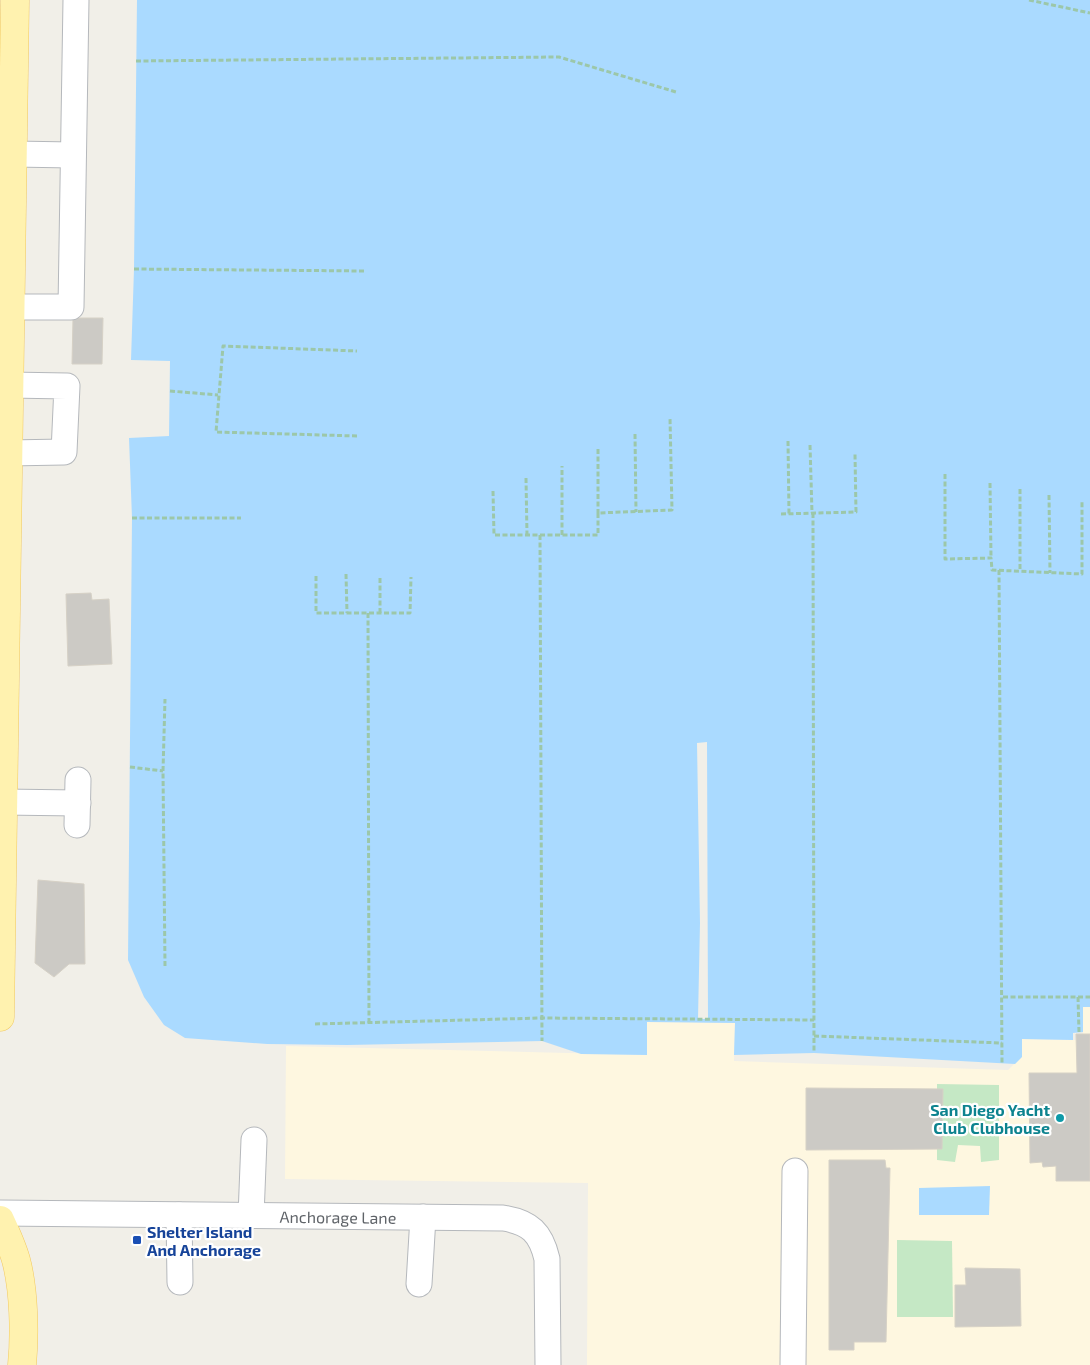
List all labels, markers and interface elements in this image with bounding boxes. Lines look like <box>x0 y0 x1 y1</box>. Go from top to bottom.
place label: San Diego Yacht Club Clubhouse <box>930 1100 1050 1137</box>
marker: San Diego Yacht Club Clubhouse <box>1054 1112 1066 1124</box>
street label: Anchorage Lane <box>280 1206 396 1226</box>
place label: Shelter Island And Anchorage <box>147 1222 261 1259</box>
marker: Shelter Island And Anchorage <box>131 1234 143 1246</box>

